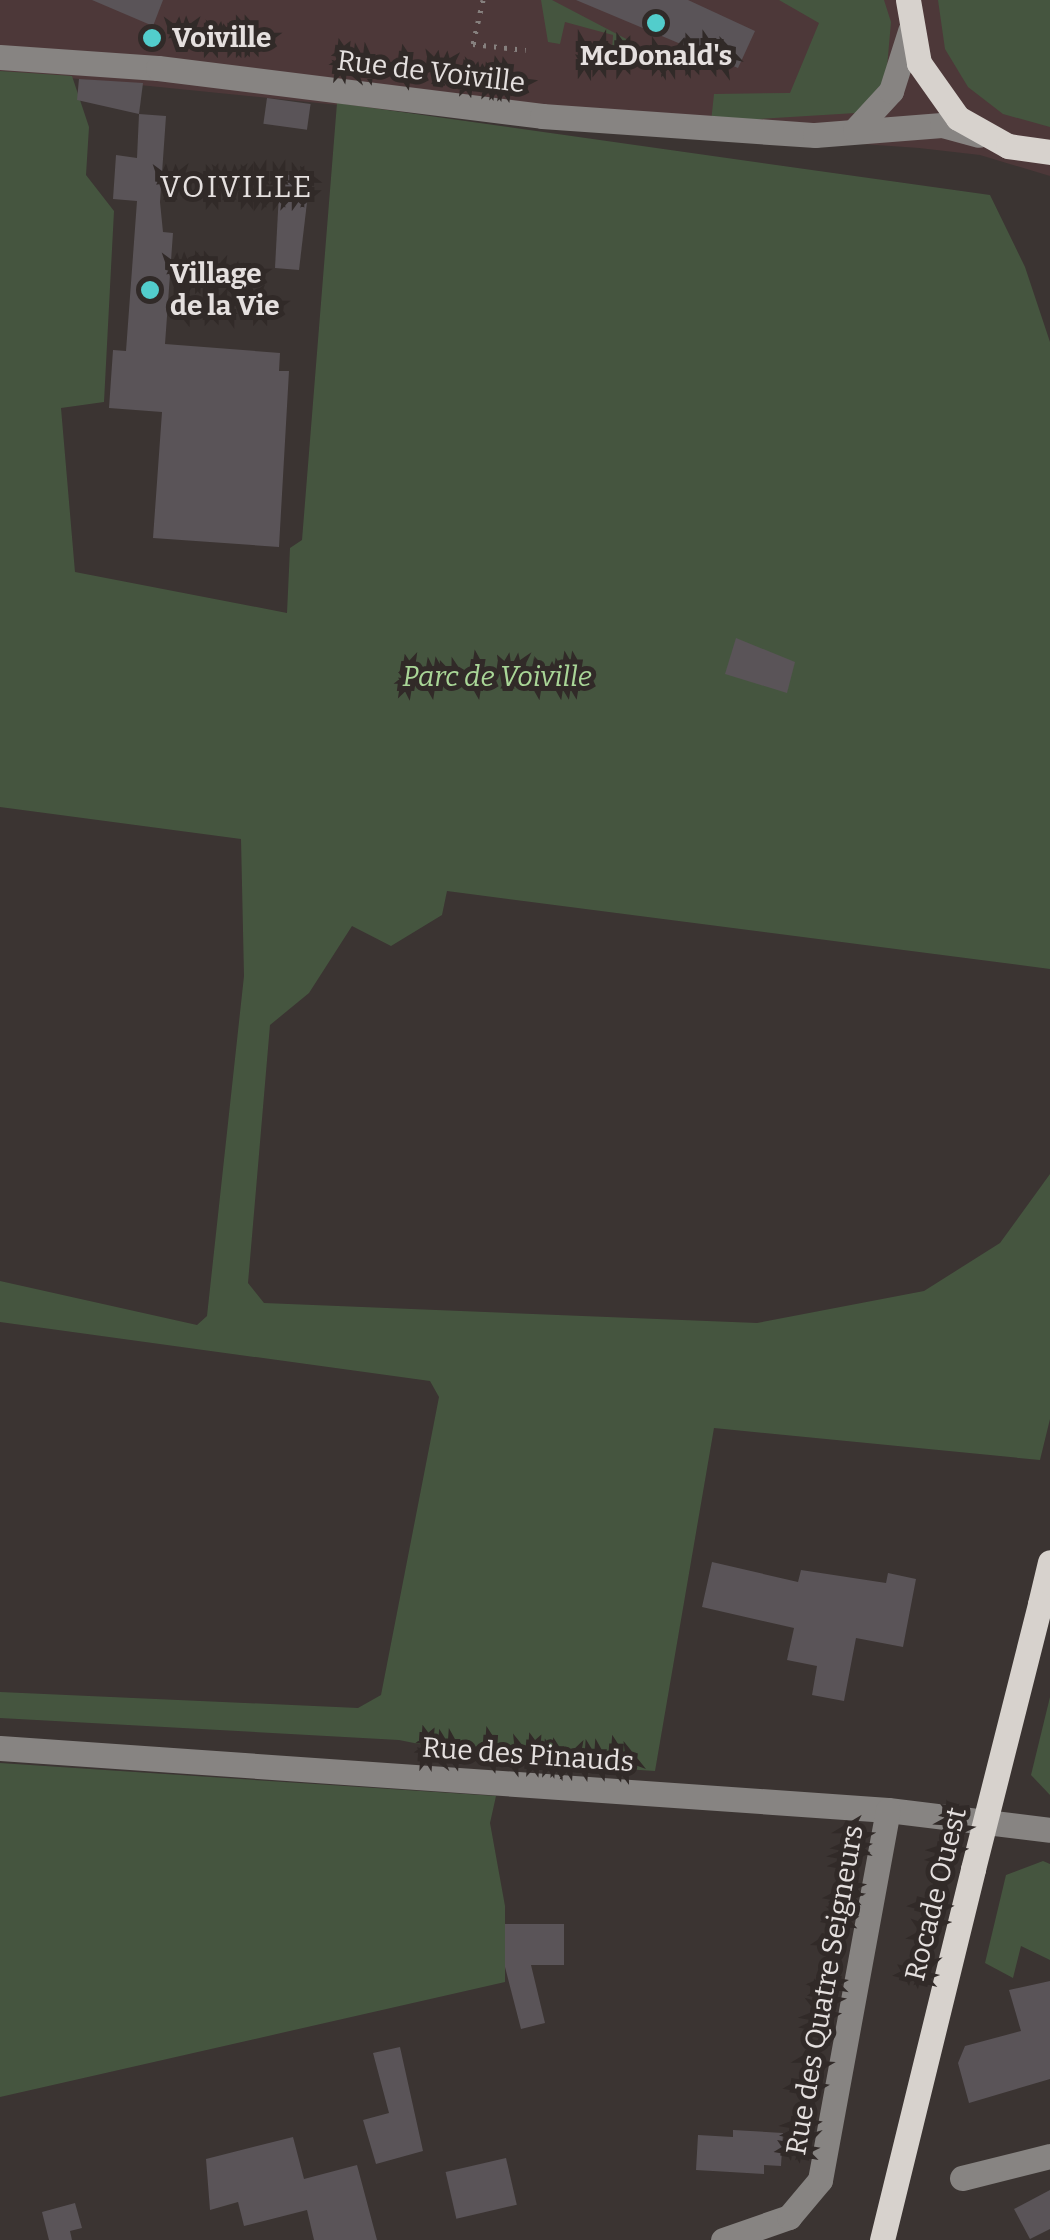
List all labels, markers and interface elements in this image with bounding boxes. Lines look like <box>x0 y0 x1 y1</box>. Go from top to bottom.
marker: McDonald's <box>645 12 667 34</box>
place label: Voiville <box>172 21 271 55</box>
marker: Voiville <box>141 27 163 49</box>
place label: McDonald's <box>580 39 732 73</box>
street label: Rue de Voiville <box>335 44 527 100</box>
district label: VOIVILLE <box>160 169 314 205</box>
place label: Village de la Vie <box>170 257 280 323</box>
marker: Village de la Vie <box>139 279 161 301</box>
park label: Parc de Voiville <box>402 660 592 694</box>
street label: Rue des Pinauds <box>421 1731 635 1779</box>
street label: Rocade Ouest <box>898 1804 974 1984</box>
street label: Rue des Quatre Seigneurs <box>779 1822 871 2158</box>

